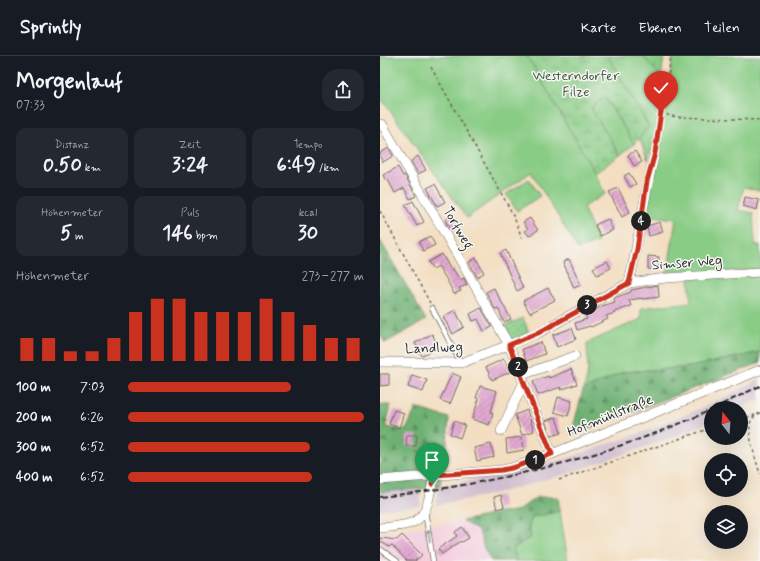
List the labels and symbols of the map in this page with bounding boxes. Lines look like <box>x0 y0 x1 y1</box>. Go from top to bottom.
park label: Westerndorfer Filze <box>533 67 620 101</box>
pin <box>644 71 678 112</box>
street label: Torfweg <box>437 203 477 254</box>
pin: 4 <box>631 211 651 231</box>
street label: Simser Weg <box>651 252 723 275</box>
pin: 3 <box>577 295 597 315</box>
street label: Landlweg <box>405 338 463 359</box>
pin: 2 <box>508 357 528 377</box>
street label: Hofmühlstraße <box>565 391 656 441</box>
north arrow <box>704 401 748 445</box>
pin <box>415 443 449 484</box>
pin: 1 <box>525 450 545 470</box>
one-way arrow <box>425 530 433 543</box>

